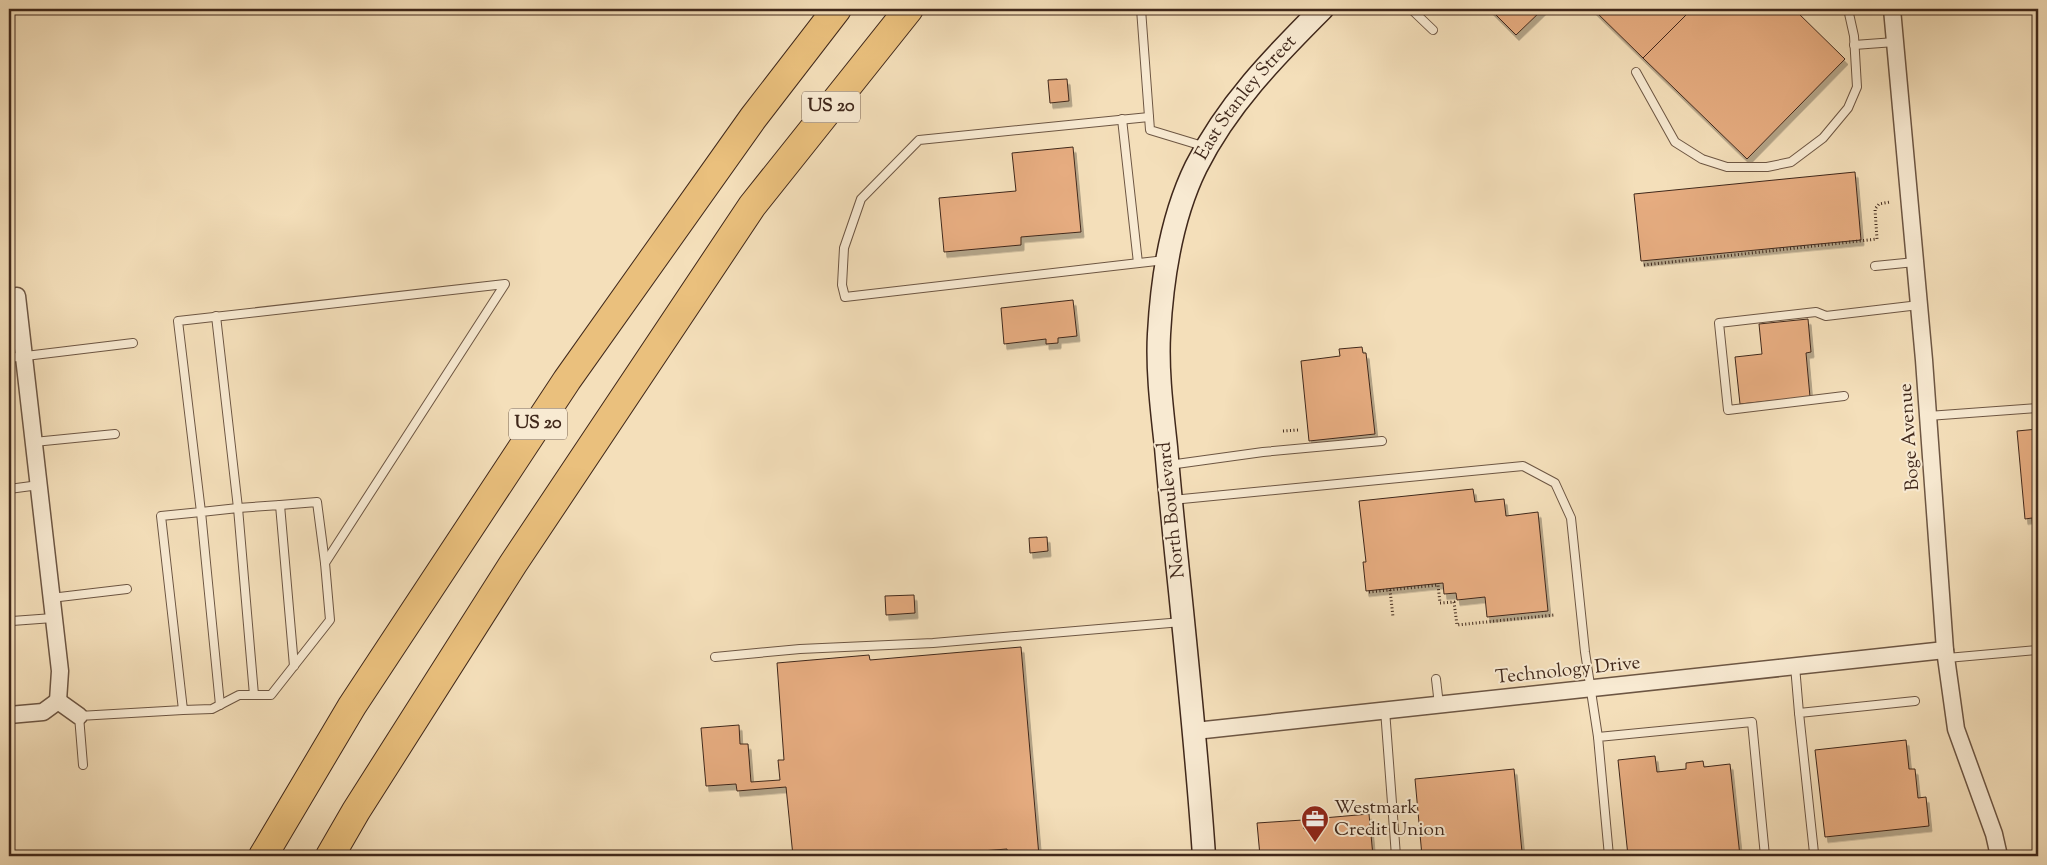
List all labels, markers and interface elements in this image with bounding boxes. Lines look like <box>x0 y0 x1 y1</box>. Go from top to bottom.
street label: East Stanley Street <box>1189 29 1303 165</box>
road number: US 20 <box>802 91 860 122</box>
street label: Boge Avenue <box>1893 382 1927 492</box>
road number: US 20 <box>509 408 567 439</box>
street label: North Boulevard <box>1151 440 1193 580</box>
street label: Technology Drive <box>1494 650 1642 692</box>
place label: Westmark Credit Union <box>1334 795 1445 844</box>
office icon: Westmark Credit Union <box>1300 804 1330 843</box>

